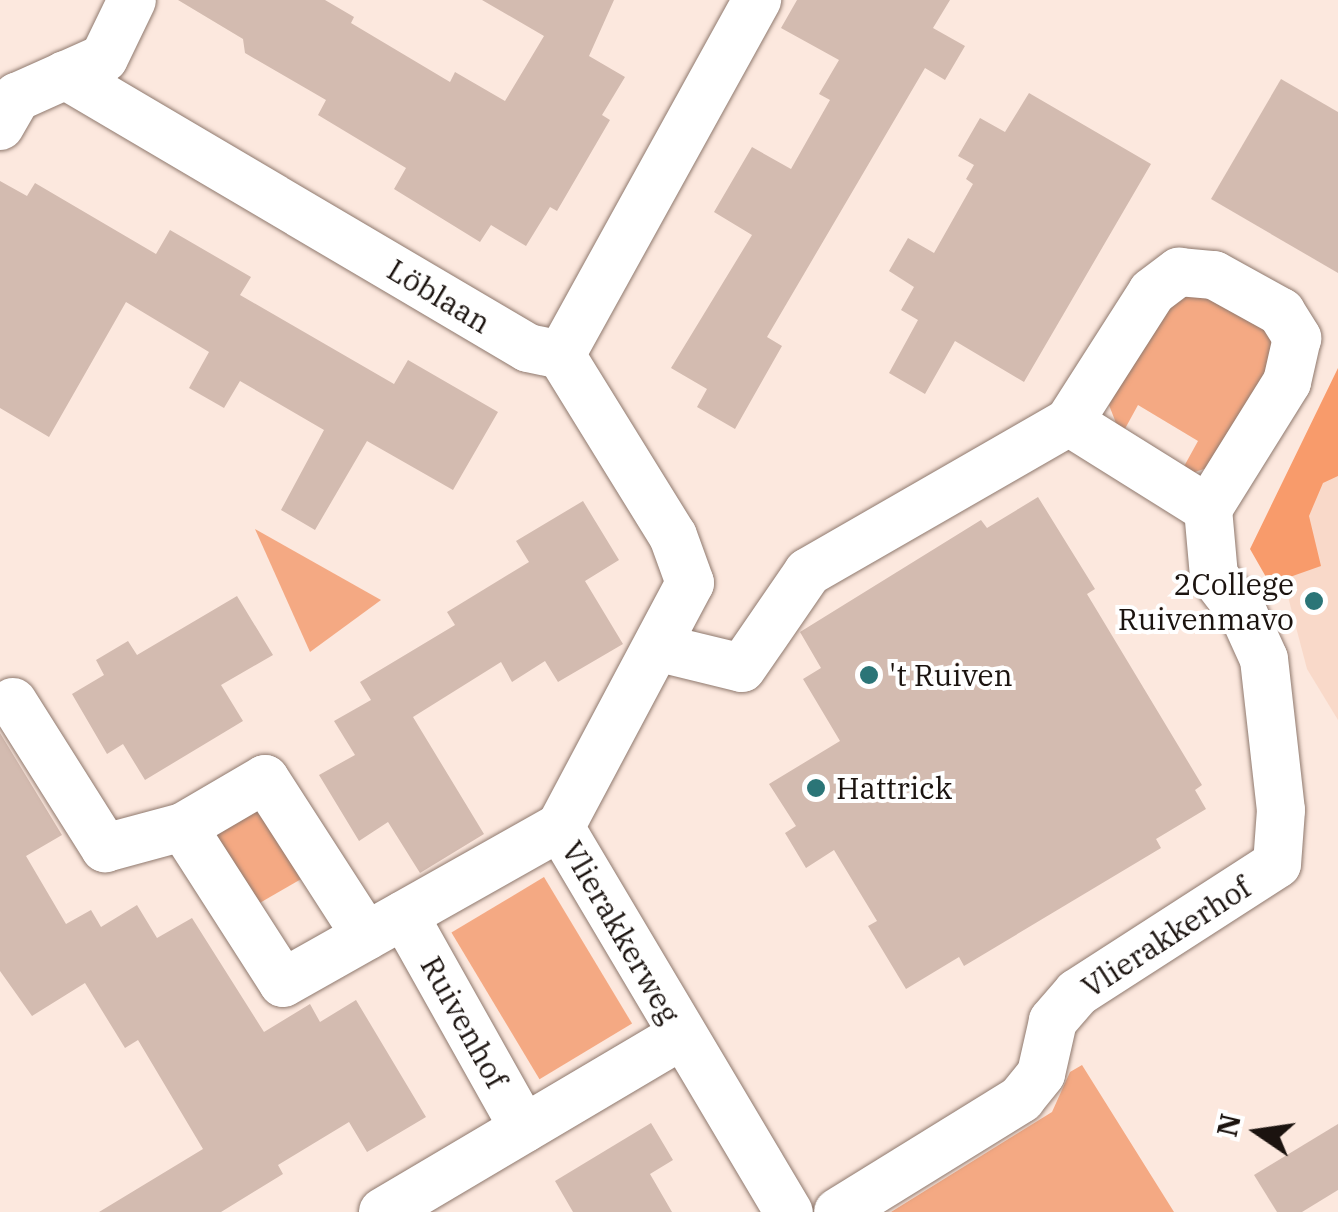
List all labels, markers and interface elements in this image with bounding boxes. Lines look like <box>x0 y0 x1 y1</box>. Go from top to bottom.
street label: Löblaan <box>381 251 497 341</box>
place label: 2College Ruivenmavo <box>1118 566 1294 636</box>
marker: 2College Ruivenmavo <box>1303 590 1325 612</box>
place label: 't Ruiven <box>889 657 1013 693</box>
marker: 't Ruiven <box>858 664 880 686</box>
place label: Hattrick <box>836 770 952 806</box>
marker: Hattrick <box>805 777 827 799</box>
street label: Vlierakkerweg <box>554 834 688 1030</box>
street label: Vlierakkerhof <box>1075 869 1257 1005</box>
street label: Ruivenhof <box>413 950 515 1094</box>
north arrow <box>1208 1082 1308 1182</box>
text: N <box>1208 1110 1249 1140</box>

